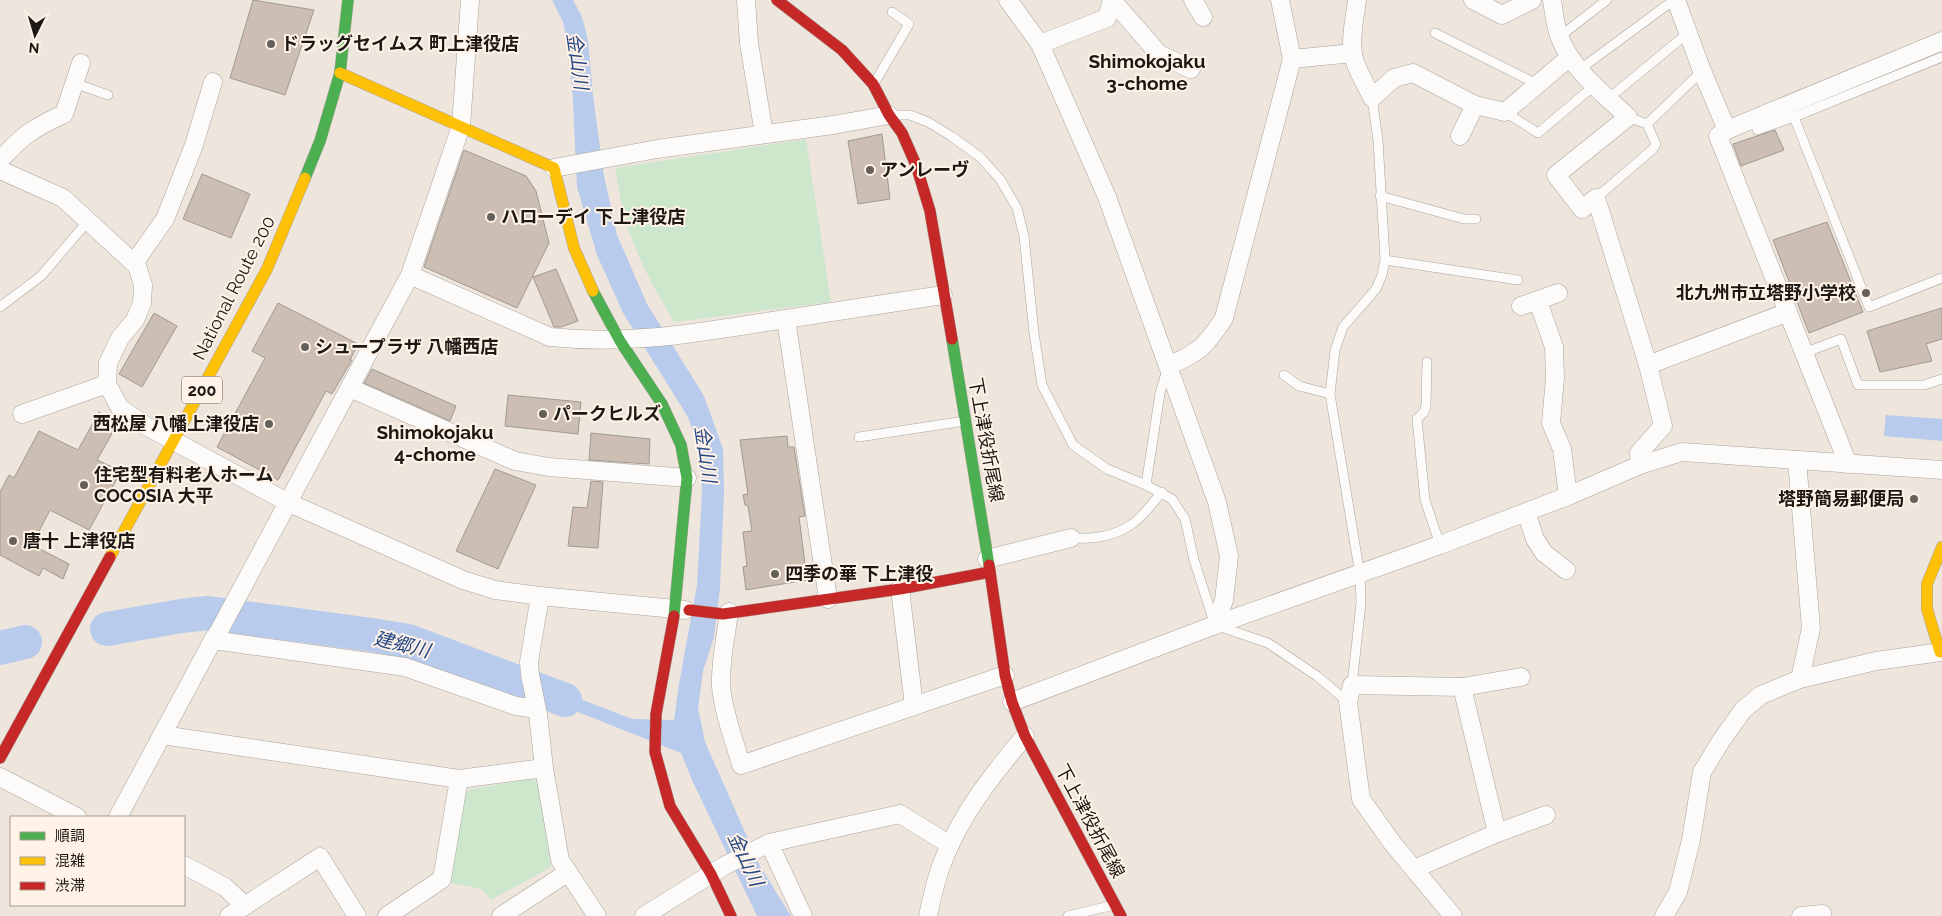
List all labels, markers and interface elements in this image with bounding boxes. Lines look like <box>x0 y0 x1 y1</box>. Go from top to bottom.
north arrow <box>10 10 60 60</box>
water label: 金山川 <box>563 31 593 93</box>
place label: ドラッグセイムス 町上津役店 <box>281 33 519 54</box>
marker: ドラッグセイムス 町上津役店 <box>265 38 277 50</box>
text: N <box>28 40 40 56</box>
district label: Shimokojaku 3-chome <box>1089 50 1205 94</box>
place label: アンレーヴ <box>880 159 969 180</box>
marker: アンレーヴ <box>864 164 876 176</box>
place label: ハローデイ 下上津役店 <box>501 206 685 227</box>
marker: ハローデイ 下上津役店 <box>485 211 497 223</box>
street label: National Route 200 <box>188 212 279 363</box>
place label: 北九州市立塔野小学校 <box>1676 282 1856 303</box>
marker: 北九州市立塔野小学校 <box>1860 287 1872 299</box>
place label: シュープラザ 八幡西店 <box>315 336 498 357</box>
marker: シュープラザ 八幡西店 <box>299 341 311 353</box>
road number: 200 <box>182 376 222 404</box>
street label: 下上津役折尾線 <box>965 376 1008 504</box>
place label: パークヒルズ <box>553 403 661 424</box>
marker: パークヒルズ <box>537 408 549 420</box>
place label: 西松屋 八幡上津役店 <box>93 413 259 434</box>
marker: 西松屋 八幡上津役店 <box>263 418 275 430</box>
district label: Shimokojaku 4-chome <box>377 421 493 465</box>
water label: 金山川 <box>691 424 721 486</box>
place label: 住宅型有料老人ホーム COCOSIA 大平 <box>94 464 273 506</box>
marker: 住宅型有料老人ホーム COCOSIA 大平 <box>78 479 90 491</box>
place label: 塔野簡易郵便局 <box>1778 488 1904 509</box>
marker: 塔野簡易郵便局 <box>1908 493 1920 505</box>
place label: 唐十 上津役店 <box>23 530 135 551</box>
marker: 唐十 上津役店 <box>7 535 19 547</box>
place label: 四季の華 下上津役 <box>785 563 933 584</box>
marker: 四季の華 下上津役 <box>769 568 781 580</box>
water label: 建郷川 <box>372 626 434 662</box>
street label: 下上津役折尾線 <box>1052 760 1129 881</box>
legend <box>10 816 185 906</box>
text: 順調 <box>55 827 85 845</box>
water label: 金山川 <box>724 829 769 891</box>
text: 混雑 <box>55 852 85 870</box>
text: 渋滞 <box>55 877 85 895</box>

